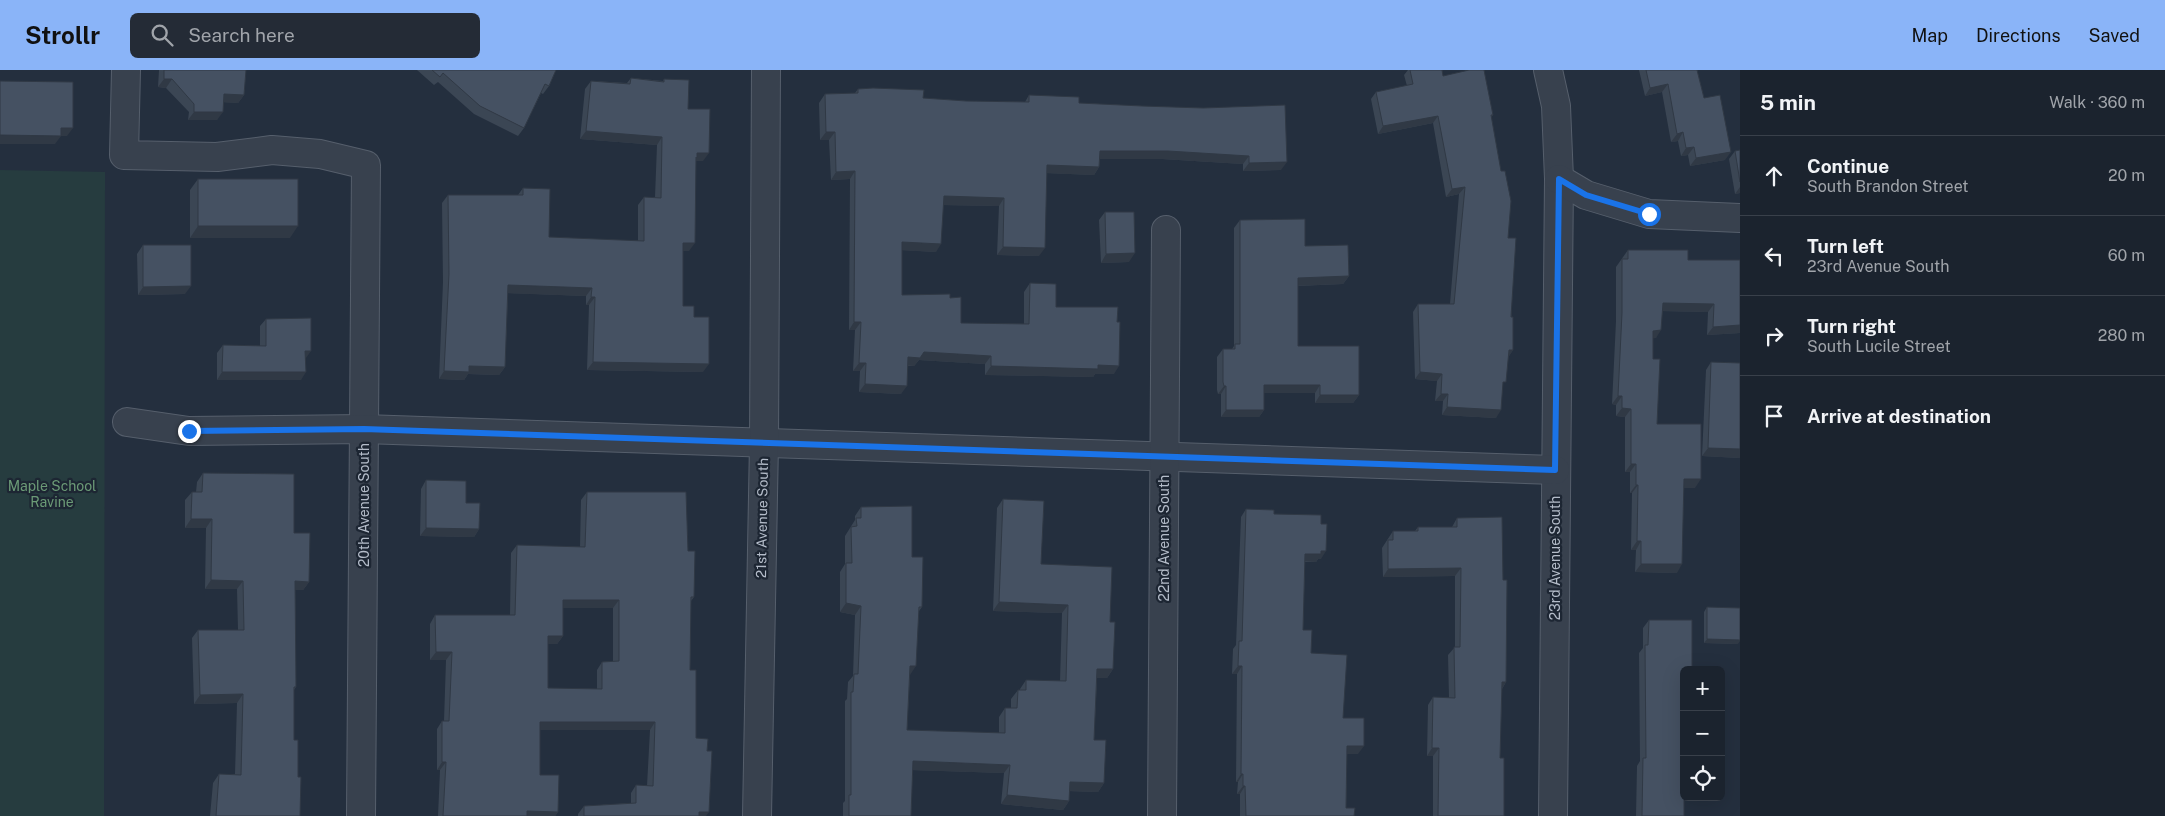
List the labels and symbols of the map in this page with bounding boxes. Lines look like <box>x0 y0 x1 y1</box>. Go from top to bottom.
route start <box>1638 203 1661 226</box>
route end <box>178 420 201 443</box>
street label: 20th Avenue South <box>356 443 372 567</box>
street label: 21st Avenue South <box>753 458 771 578</box>
street label: 22nd Avenue South <box>1156 475 1172 601</box>
park label: Maple School Ravine <box>8 478 96 510</box>
street label: 23rd Avenue South <box>1547 496 1563 620</box>

